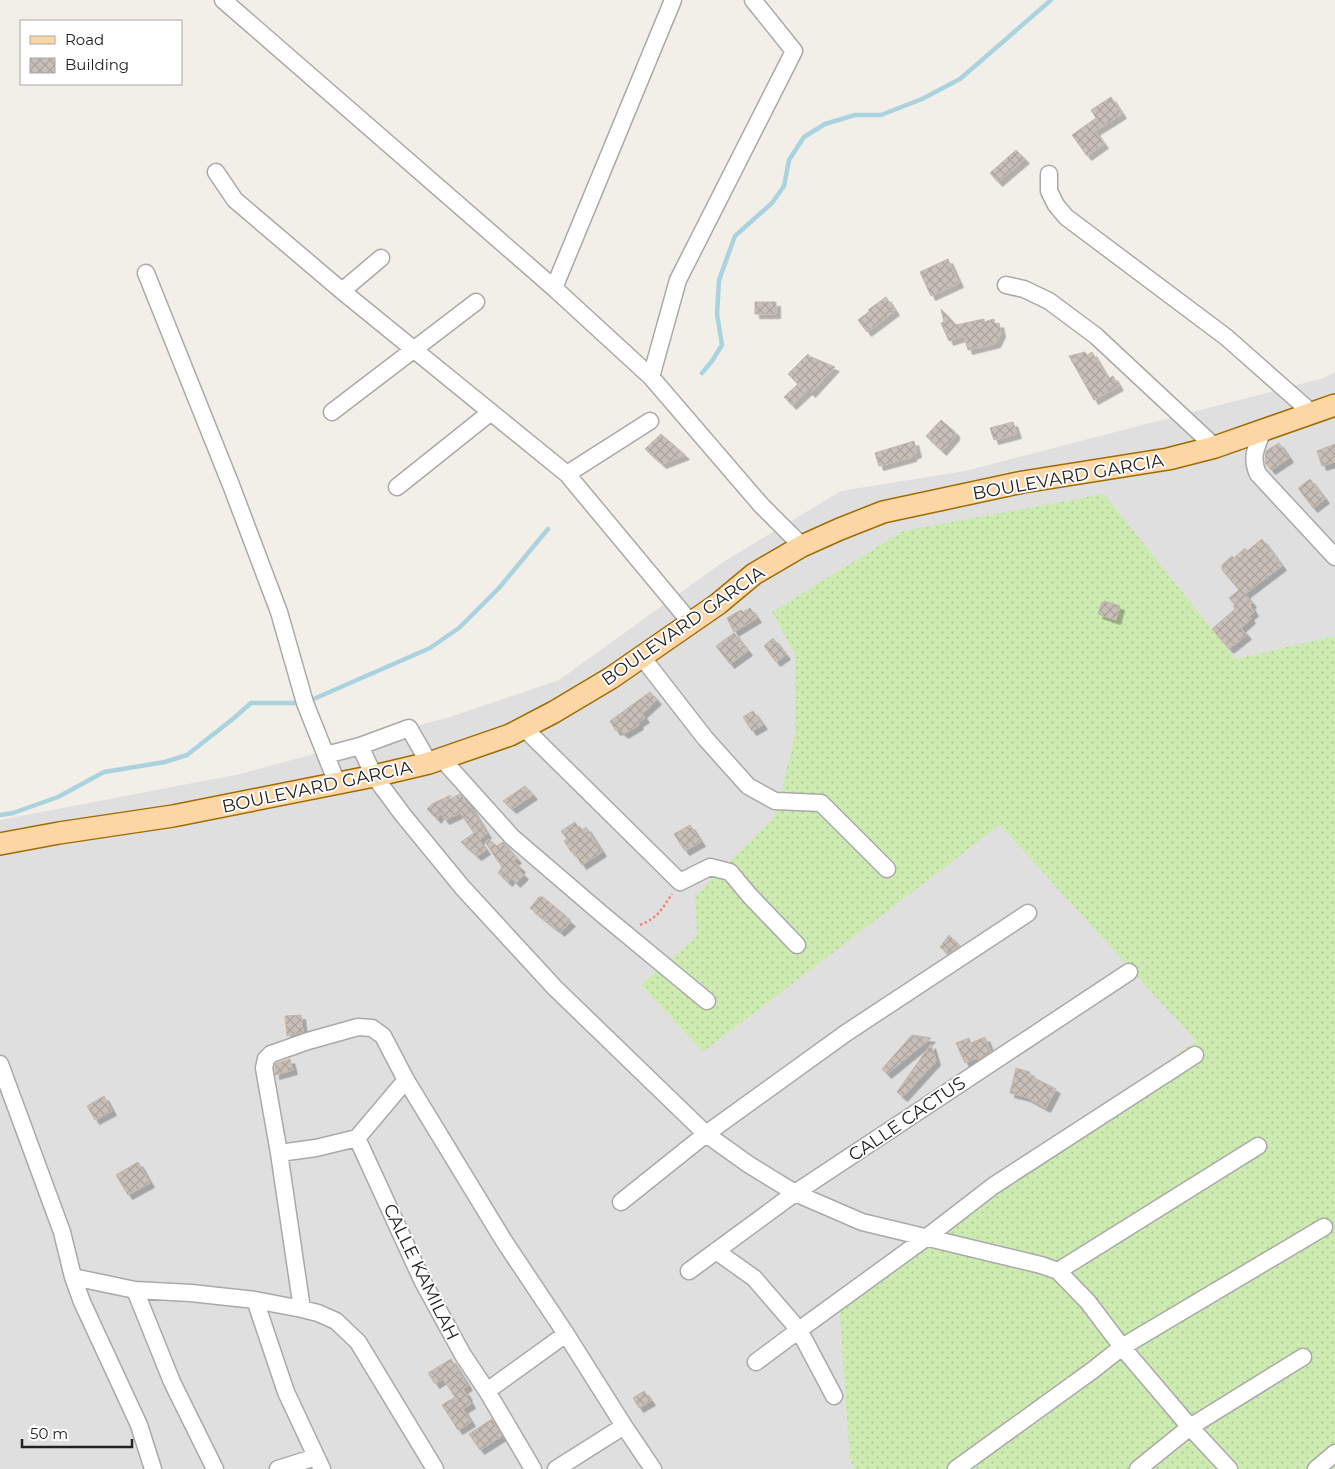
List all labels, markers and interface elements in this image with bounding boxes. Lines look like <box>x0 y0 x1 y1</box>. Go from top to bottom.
legend <box>20 20 182 85</box>
text: Road <box>65 30 104 49</box>
text: Building <box>65 55 129 74</box>
street label: BOULEVARD GARCIA <box>971 449 1165 505</box>
street label: BOULEVARD GARCIA <box>597 561 769 691</box>
street label: BOULEVARD GARCIA <box>220 756 414 818</box>
street label: CALLE CACTUS <box>844 1072 970 1166</box>
street label: CALLE KAMILAH <box>378 1200 464 1344</box>
scale bar <box>22 1416 132 1448</box>
text: 50 m <box>30 1424 68 1443</box>

